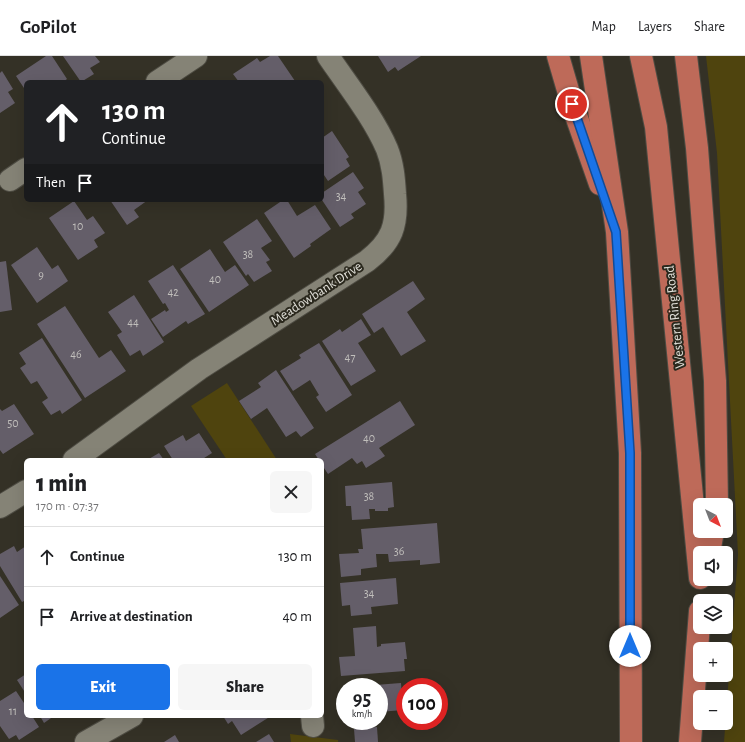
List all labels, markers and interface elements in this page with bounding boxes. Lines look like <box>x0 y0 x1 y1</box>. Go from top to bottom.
text: GoPilot <box>20 18 76 37</box>
text: Map <box>591 20 616 34</box>
text: Layers <box>638 20 672 34</box>
text: Share <box>694 20 725 34</box>
pin <box>555 87 589 121</box>
icon: arrive <box>561 93 583 115</box>
icon: ahead <box>36 96 88 148</box>
text: 130 m <box>102 97 166 125</box>
text: Continue <box>102 130 166 148</box>
icon: arrive <box>74 172 96 194</box>
text: Then <box>36 175 66 190</box>
house number: 34 <box>336 190 347 202</box>
house number: 10 <box>73 220 83 232</box>
house number: 38 <box>243 248 254 260</box>
street label: Meadowbank Drive <box>268 259 365 328</box>
street label: Western Ring Road <box>663 265 687 369</box>
house number: 9 <box>38 269 44 281</box>
house number: 40 <box>209 273 221 285</box>
house number: 42 <box>167 286 179 298</box>
house number: 44 <box>127 316 139 328</box>
house number: 46 <box>70 348 82 360</box>
house number: 47 <box>345 351 355 363</box>
house number: 50 <box>7 417 19 429</box>
house number: 40 <box>363 432 375 444</box>
button: close <box>270 471 312 513</box>
text: 1 min <box>36 472 87 496</box>
house number: 38 <box>364 490 375 502</box>
north arrow <box>693 498 733 538</box>
map controls <box>693 498 733 730</box>
text: 170 m · 07:37 <box>36 500 99 513</box>
house number: 36 <box>394 545 405 557</box>
icon: ahead <box>36 546 58 568</box>
button: sound <box>693 546 733 586</box>
text: Continue <box>70 549 125 564</box>
text: 130 m <box>278 549 312 564</box>
house number: 34 <box>364 587 375 599</box>
button: layers <box>693 594 733 634</box>
icon: arrive <box>36 606 58 628</box>
text: Arrive at destination <box>70 609 193 624</box>
text: 40 m <box>282 609 312 624</box>
position arrow <box>609 625 651 667</box>
button: + <box>693 642 733 682</box>
button: Exit <box>36 664 170 710</box>
button: Share <box>178 664 312 710</box>
speed limit sign: 100 <box>396 678 448 730</box>
text: 95 <box>353 689 371 709</box>
button: − <box>693 690 733 730</box>
house number: 11 <box>9 705 17 717</box>
text: km/h <box>352 709 372 719</box>

